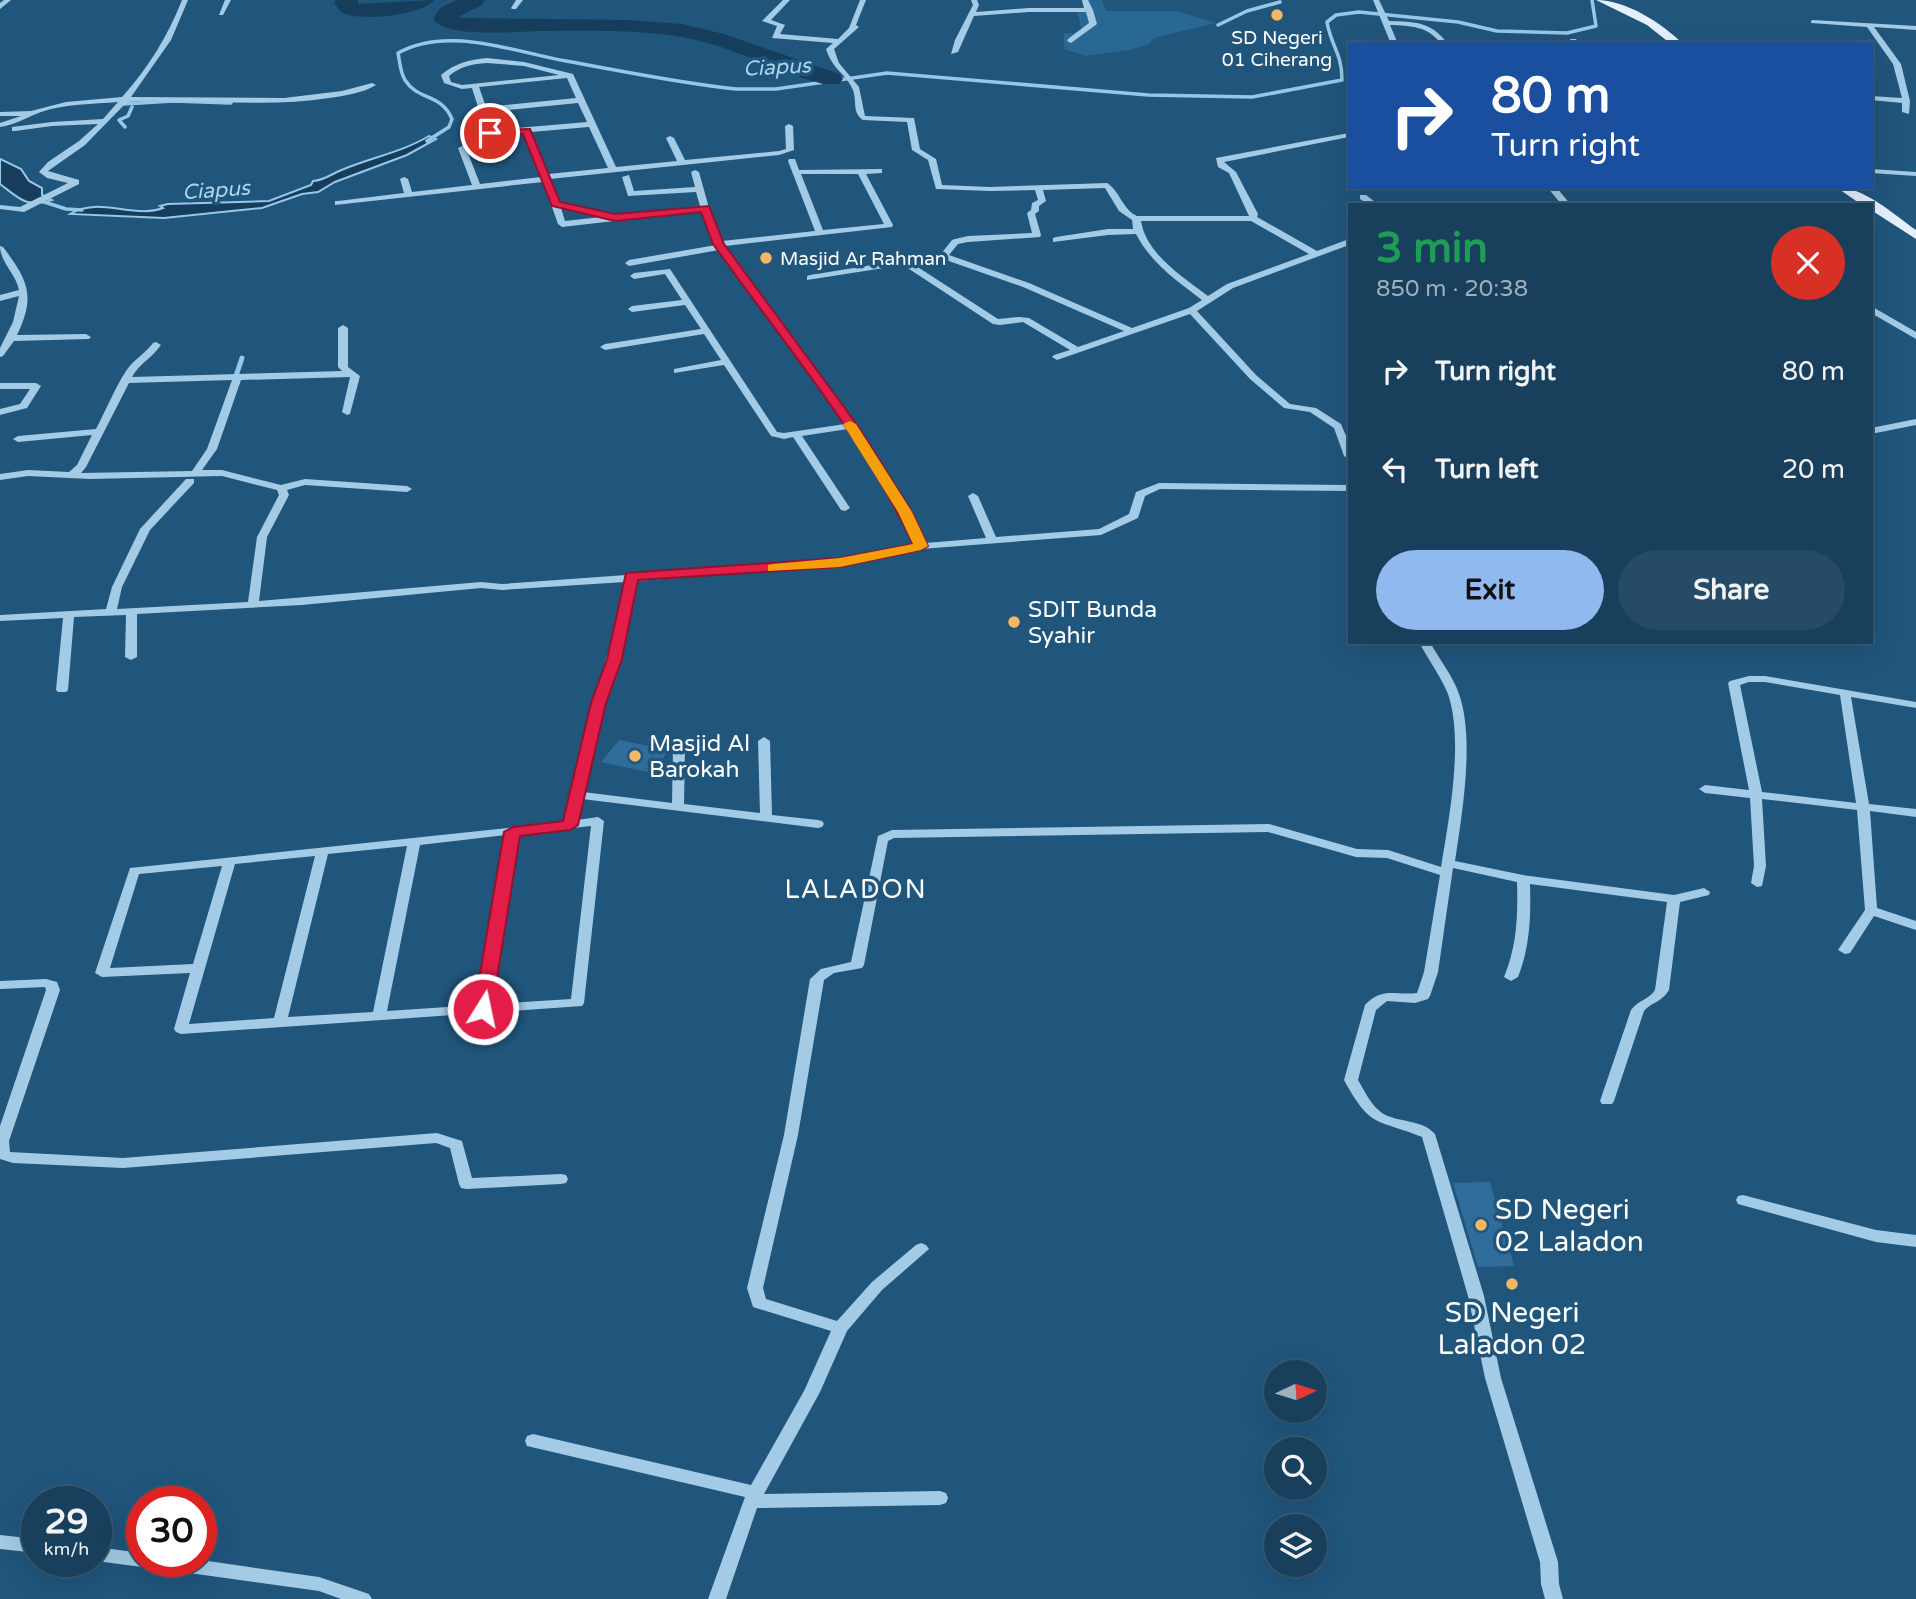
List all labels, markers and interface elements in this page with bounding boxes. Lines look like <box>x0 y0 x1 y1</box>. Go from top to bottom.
marker: SD Negeri 01 Ciherang <box>1269 7 1285 23</box>
place label: SD Negeri 01 Ciherang <box>1222 27 1332 71</box>
water label: Ciapus <box>743 53 813 82</box>
text: 80 m <box>1491 67 1610 126</box>
icon: right <box>1376 70 1467 161</box>
pin <box>460 103 520 163</box>
icon: arrive <box>471 114 509 152</box>
text: Turn right <box>1491 127 1640 165</box>
water label: Ciapus <box>181 176 253 205</box>
text: 3 min <box>1376 223 1488 274</box>
button: close <box>1771 226 1845 300</box>
place label: Masjid Ar Rahman <box>780 248 946 270</box>
marker: Masjid Ar Rahman <box>758 250 774 266</box>
text: 850 m · 20:38 <box>1376 275 1528 303</box>
icon: right <box>1376 352 1414 390</box>
text: Turn right <box>1435 356 1556 387</box>
text: 80 m <box>1782 356 1845 387</box>
icon: left <box>1376 450 1414 488</box>
text: Turn left <box>1435 454 1538 485</box>
text: 20 m <box>1782 454 1845 485</box>
button: Exit <box>1376 550 1604 630</box>
button: Share <box>1618 550 1845 630</box>
place label: SDIT Bunda Syahir <box>1028 596 1157 650</box>
marker: SDIT Bunda Syahir <box>1006 614 1022 630</box>
place label: Masjid Al Barokah <box>649 730 750 784</box>
marker: Masjid Al Barokah <box>627 748 643 764</box>
district label: LALADON <box>784 874 928 905</box>
position arrow <box>446 972 520 1046</box>
place label: SD Negeri 02 Laladon <box>1495 1193 1644 1259</box>
marker: SD Negeri 02 Laladon <box>1473 1217 1489 1233</box>
marker: SD Negeri Laladon 02 <box>1504 1276 1520 1292</box>
place label: SD Negeri Laladon 02 <box>1438 1296 1586 1362</box>
north arrow <box>1264 1360 1326 1423</box>
map controls <box>1264 1360 1327 1577</box>
button: search <box>1264 1437 1327 1500</box>
speed limit sign: 30 <box>126 1486 217 1577</box>
text: 29 <box>45 1501 88 1543</box>
button: layers <box>1264 1514 1327 1577</box>
text: km/h <box>44 1538 89 1560</box>

